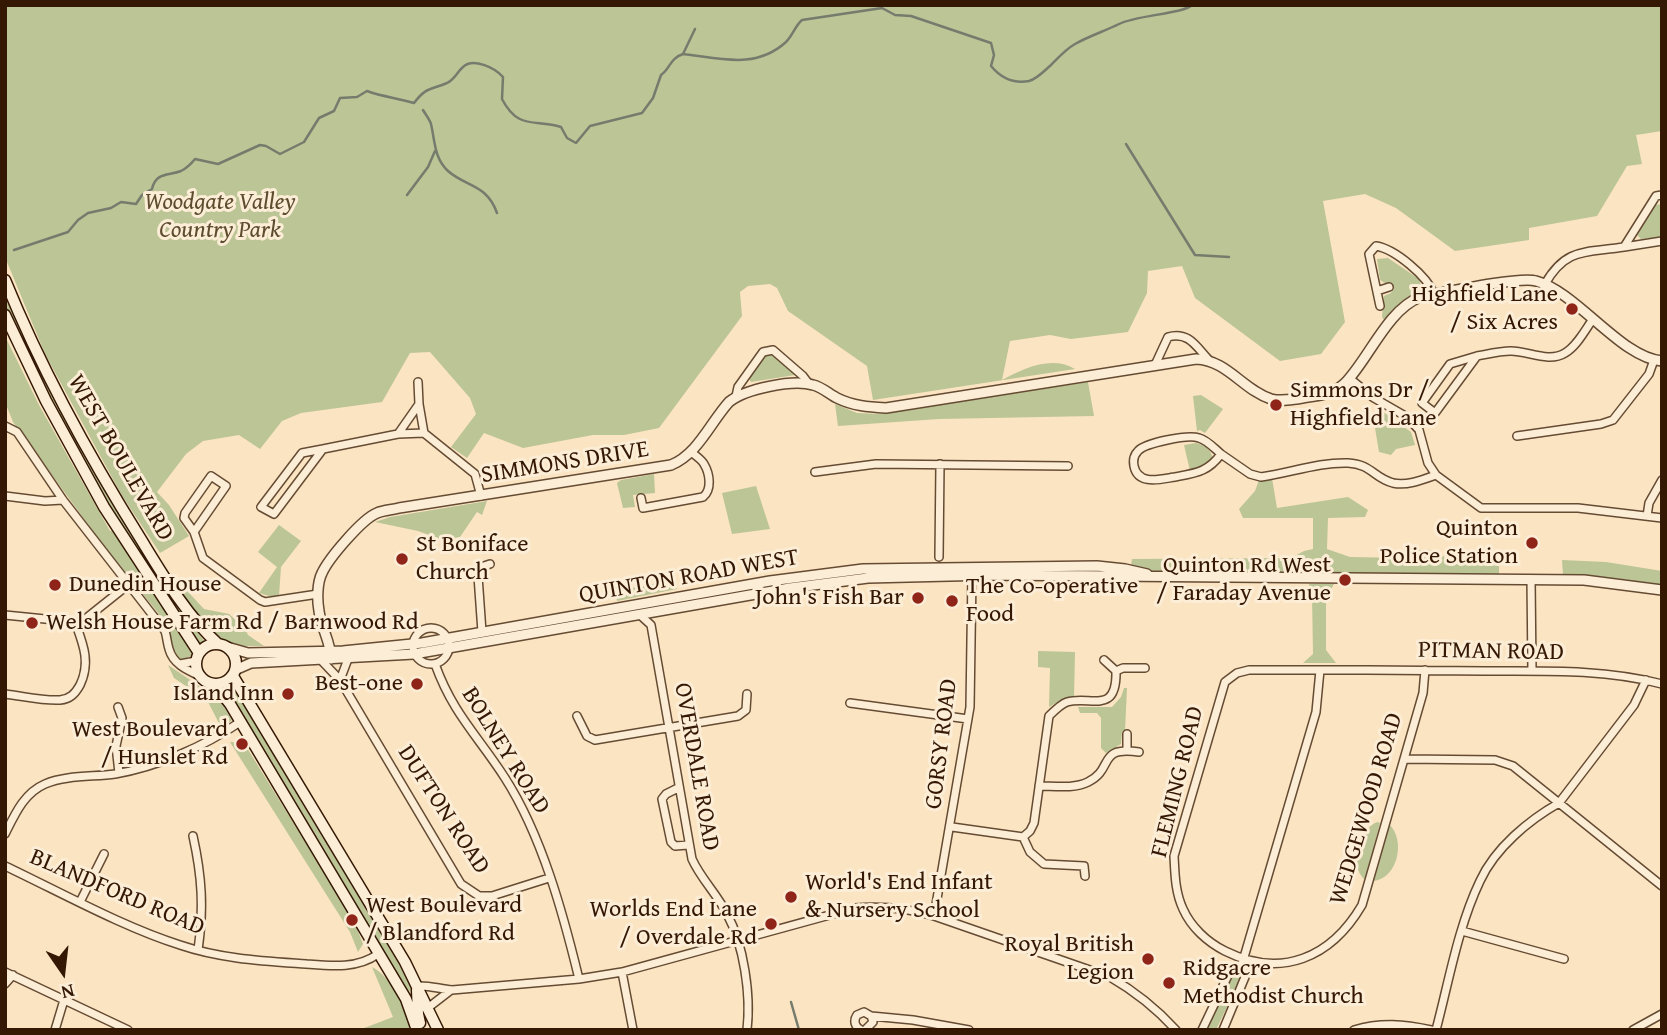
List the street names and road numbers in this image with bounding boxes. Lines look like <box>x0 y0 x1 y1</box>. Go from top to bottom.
street label: WEST BOULEVARD <box>61 370 179 546</box>
street label: SIMMONS DRIVE <box>479 436 651 490</box>
street label: QUINTON ROAD WEST <box>577 544 801 610</box>
street label: PITMAN ROAD <box>1418 636 1564 668</box>
street label: GORSY ROAD <box>920 677 964 811</box>
street label: OVERDALE ROAD <box>667 681 725 853</box>
street label: BOLNEY ROAD <box>455 682 555 820</box>
street label: FLEMING ROAD <box>1145 704 1211 860</box>
street label: WEDGEWOOD ROAD <box>1324 710 1410 908</box>
street label: DUFTON ROAD <box>391 740 495 880</box>
street label: BLANDFORD ROAD <box>25 843 209 943</box>

